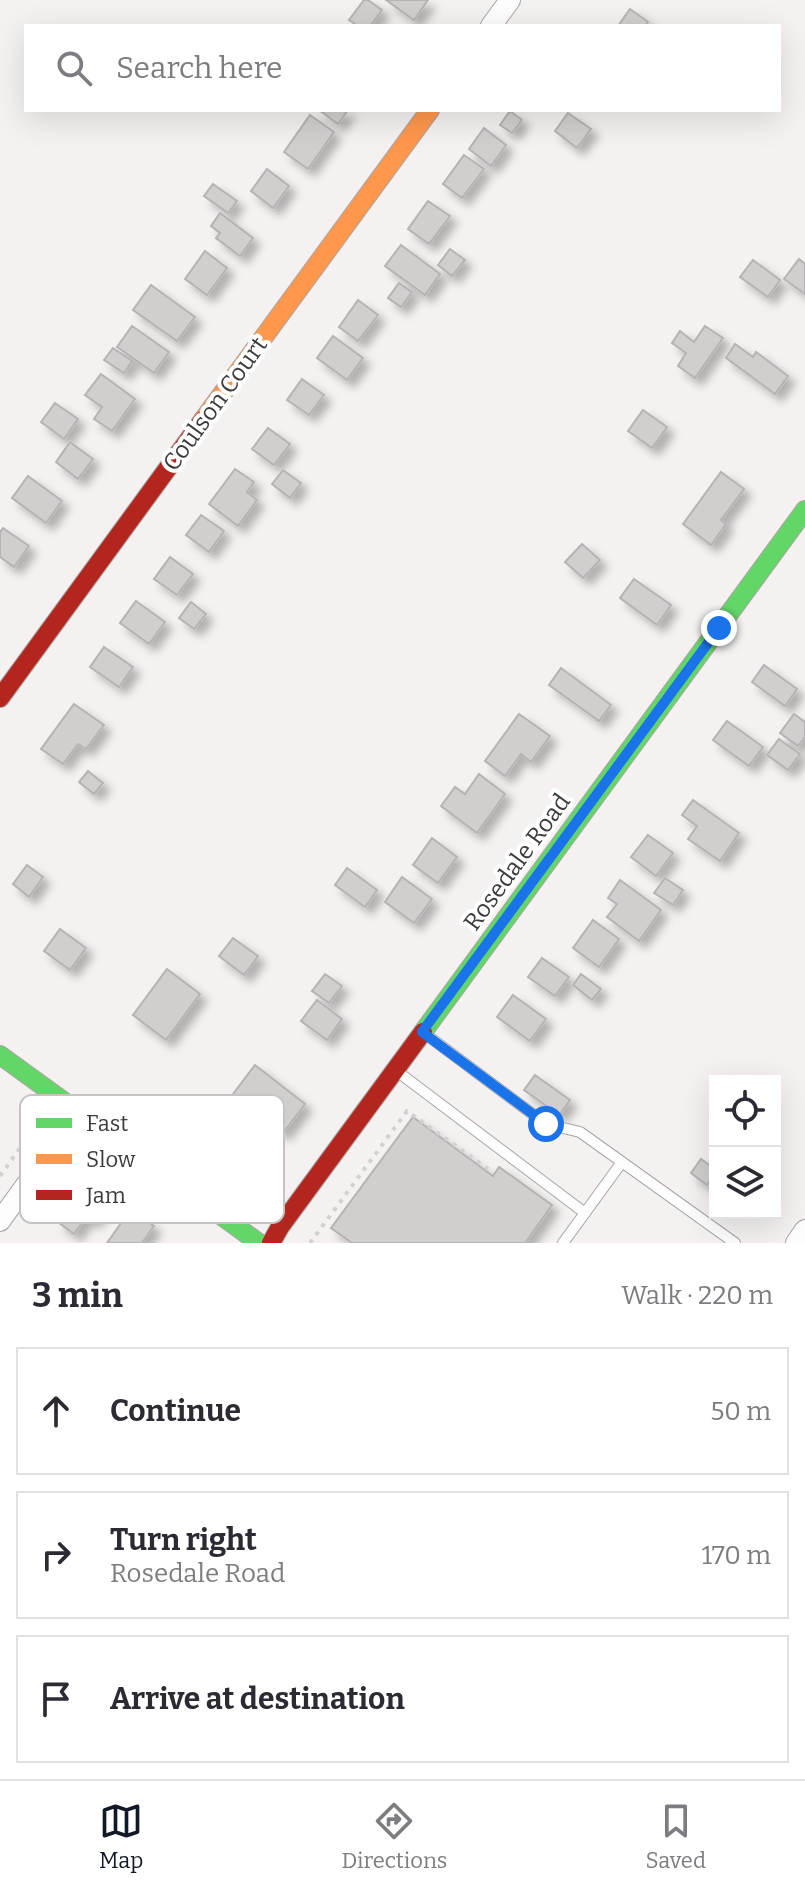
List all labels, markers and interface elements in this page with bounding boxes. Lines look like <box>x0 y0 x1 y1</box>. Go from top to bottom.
search box <box>24 24 781 112</box>
icon: search <box>52 46 96 90</box>
text: Search here <box>116 50 283 86</box>
street label: Coulson Court <box>157 331 273 476</box>
route end <box>701 610 737 646</box>
street label: Rosedale Road <box>458 788 576 936</box>
map controls <box>709 1075 781 1219</box>
button: locate <box>709 1075 781 1147</box>
legend <box>20 1095 284 1223</box>
route start <box>528 1106 564 1142</box>
text: Fast <box>86 1110 128 1137</box>
text: Slow <box>86 1146 136 1173</box>
button: layers <box>709 1147 781 1219</box>
text: Jam <box>85 1182 126 1209</box>
text: 3 min <box>32 1275 123 1316</box>
text: Walk · 220 m <box>621 1280 773 1311</box>
icon: ahead <box>34 1389 78 1433</box>
text: Continue <box>110 1393 241 1429</box>
text: 50 m <box>710 1396 771 1427</box>
text: Turn right <box>110 1522 257 1558</box>
icon: right <box>34 1533 78 1577</box>
text: 170 m <box>701 1540 771 1571</box>
text: Rosedale Road <box>110 1558 285 1589</box>
icon: arrive <box>34 1677 78 1721</box>
text: Arrive at destination <box>110 1681 405 1717</box>
tab: Map <box>99 1799 143 1874</box>
tab: Directions <box>342 1799 447 1874</box>
tab: Saved <box>646 1799 706 1874</box>

